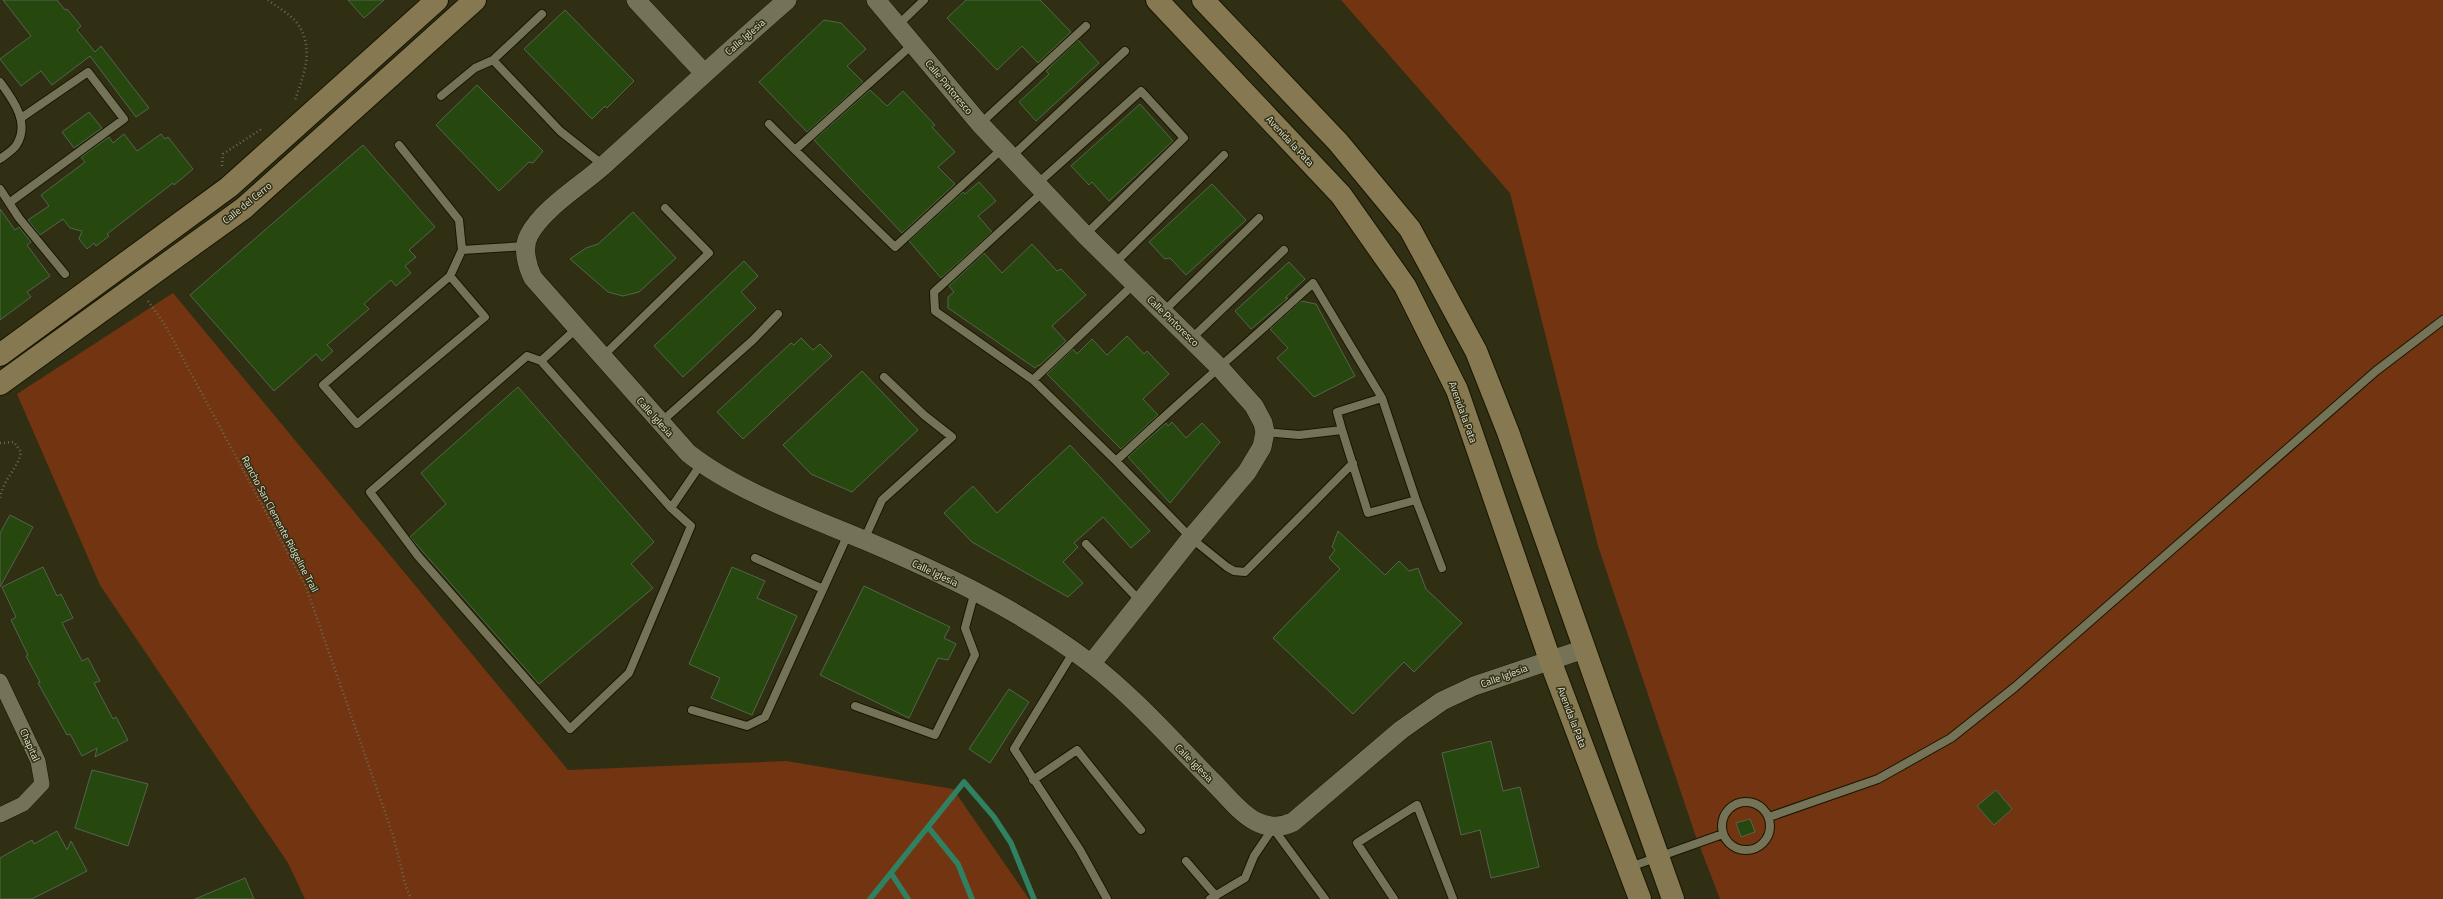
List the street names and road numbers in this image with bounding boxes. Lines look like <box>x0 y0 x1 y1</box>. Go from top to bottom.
street label: Calle Iglesia <box>722 15 768 59</box>
street label: Calle Pintoresco <box>922 56 976 118</box>
street label: Avenida la Pata <box>1263 112 1317 170</box>
street label: Calle del Cerro <box>219 178 275 228</box>
street label: Calle Pintoresco <box>1144 292 1202 350</box>
street label: Avenida la Pata <box>1445 379 1481 445</box>
street label: Calle Iglesia <box>633 394 677 440</box>
street label: Rancho San Clemente Ridgeline Trail <box>238 453 322 595</box>
street label: Calle Iglesia <box>910 556 960 590</box>
street label: Calle Iglesia <box>1478 661 1530 691</box>
street label: Avenida la Pata <box>1553 684 1591 750</box>
street label: Chapital <box>16 726 44 764</box>
street label: Calle Iglesia <box>1171 740 1217 786</box>

